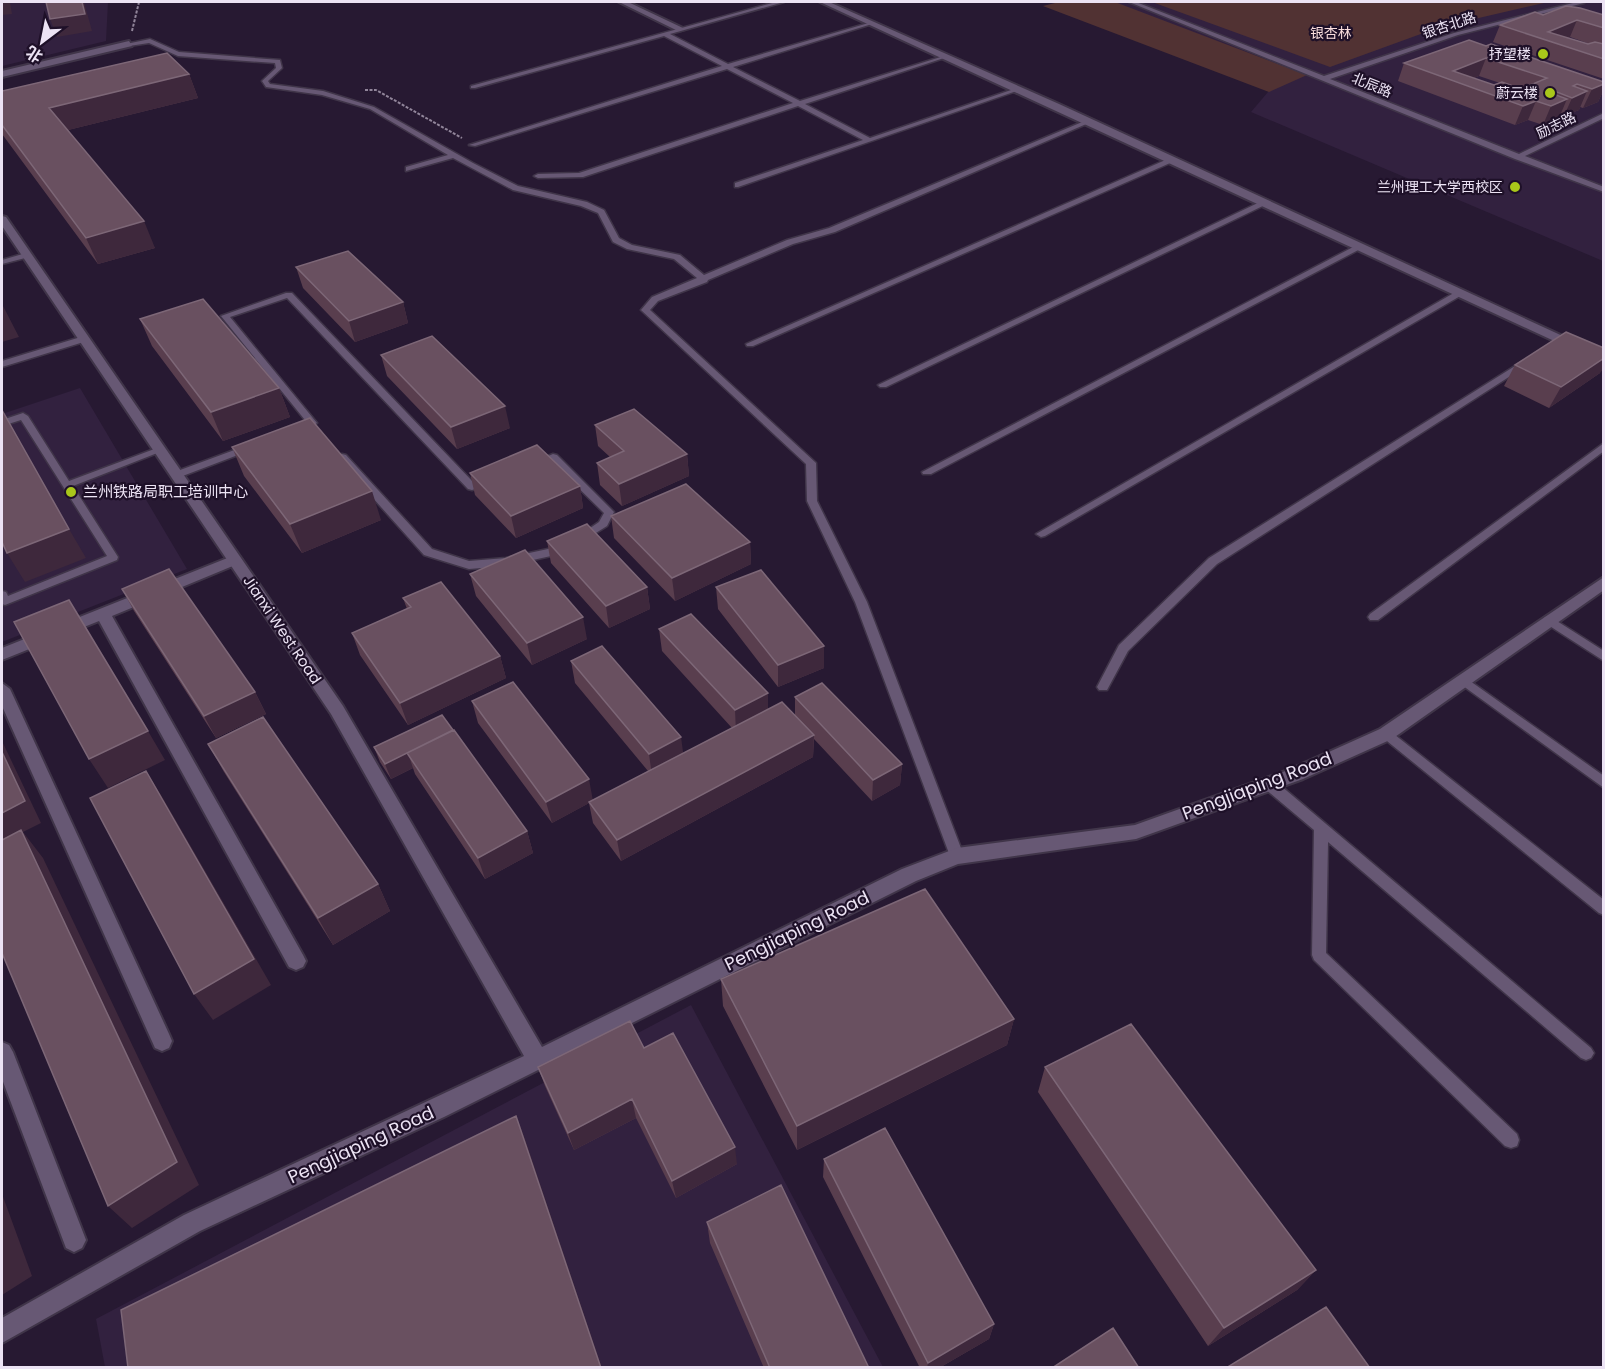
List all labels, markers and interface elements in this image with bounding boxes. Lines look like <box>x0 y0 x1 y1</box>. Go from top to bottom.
street label: 银杏北路 <box>1419 7 1479 43</box>
north arrow <box>12 12 72 72</box>
park label: 银杏林 <box>1310 23 1352 43</box>
text: 北 <box>21 40 47 68</box>
place label: 抒望楼 <box>1489 44 1531 64</box>
marker: 抒望楼 <box>1536 47 1550 61</box>
street label: 北辰路 <box>1349 68 1395 102</box>
place label: 蔚云楼 <box>1496 83 1538 103</box>
marker: 蔚云楼 <box>1543 86 1557 100</box>
street label: 励志路 <box>1533 107 1579 143</box>
place label: 兰州理工大学西校区 <box>1377 177 1503 197</box>
marker: 兰州理工大学西校区 <box>1508 180 1522 194</box>
place label: 兰州铁路局职工培训中心 <box>83 481 248 502</box>
marker: 兰州铁路局职工培训中心 <box>64 485 78 499</box>
street label: Jianxi West Road <box>238 571 326 688</box>
street label: Pengjiaping Road <box>1178 746 1335 826</box>
street label: Pengjiaping Road <box>720 885 873 976</box>
street label: Pengjiaping Road <box>284 1100 438 1189</box>

